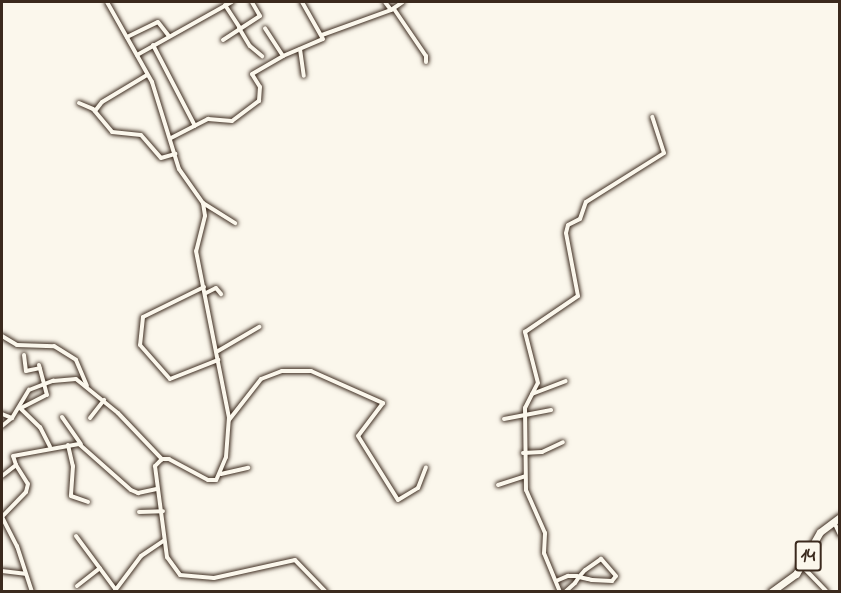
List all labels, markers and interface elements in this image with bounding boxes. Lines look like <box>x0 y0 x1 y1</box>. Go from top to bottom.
road number: 14 <box>794 539 822 573</box>

